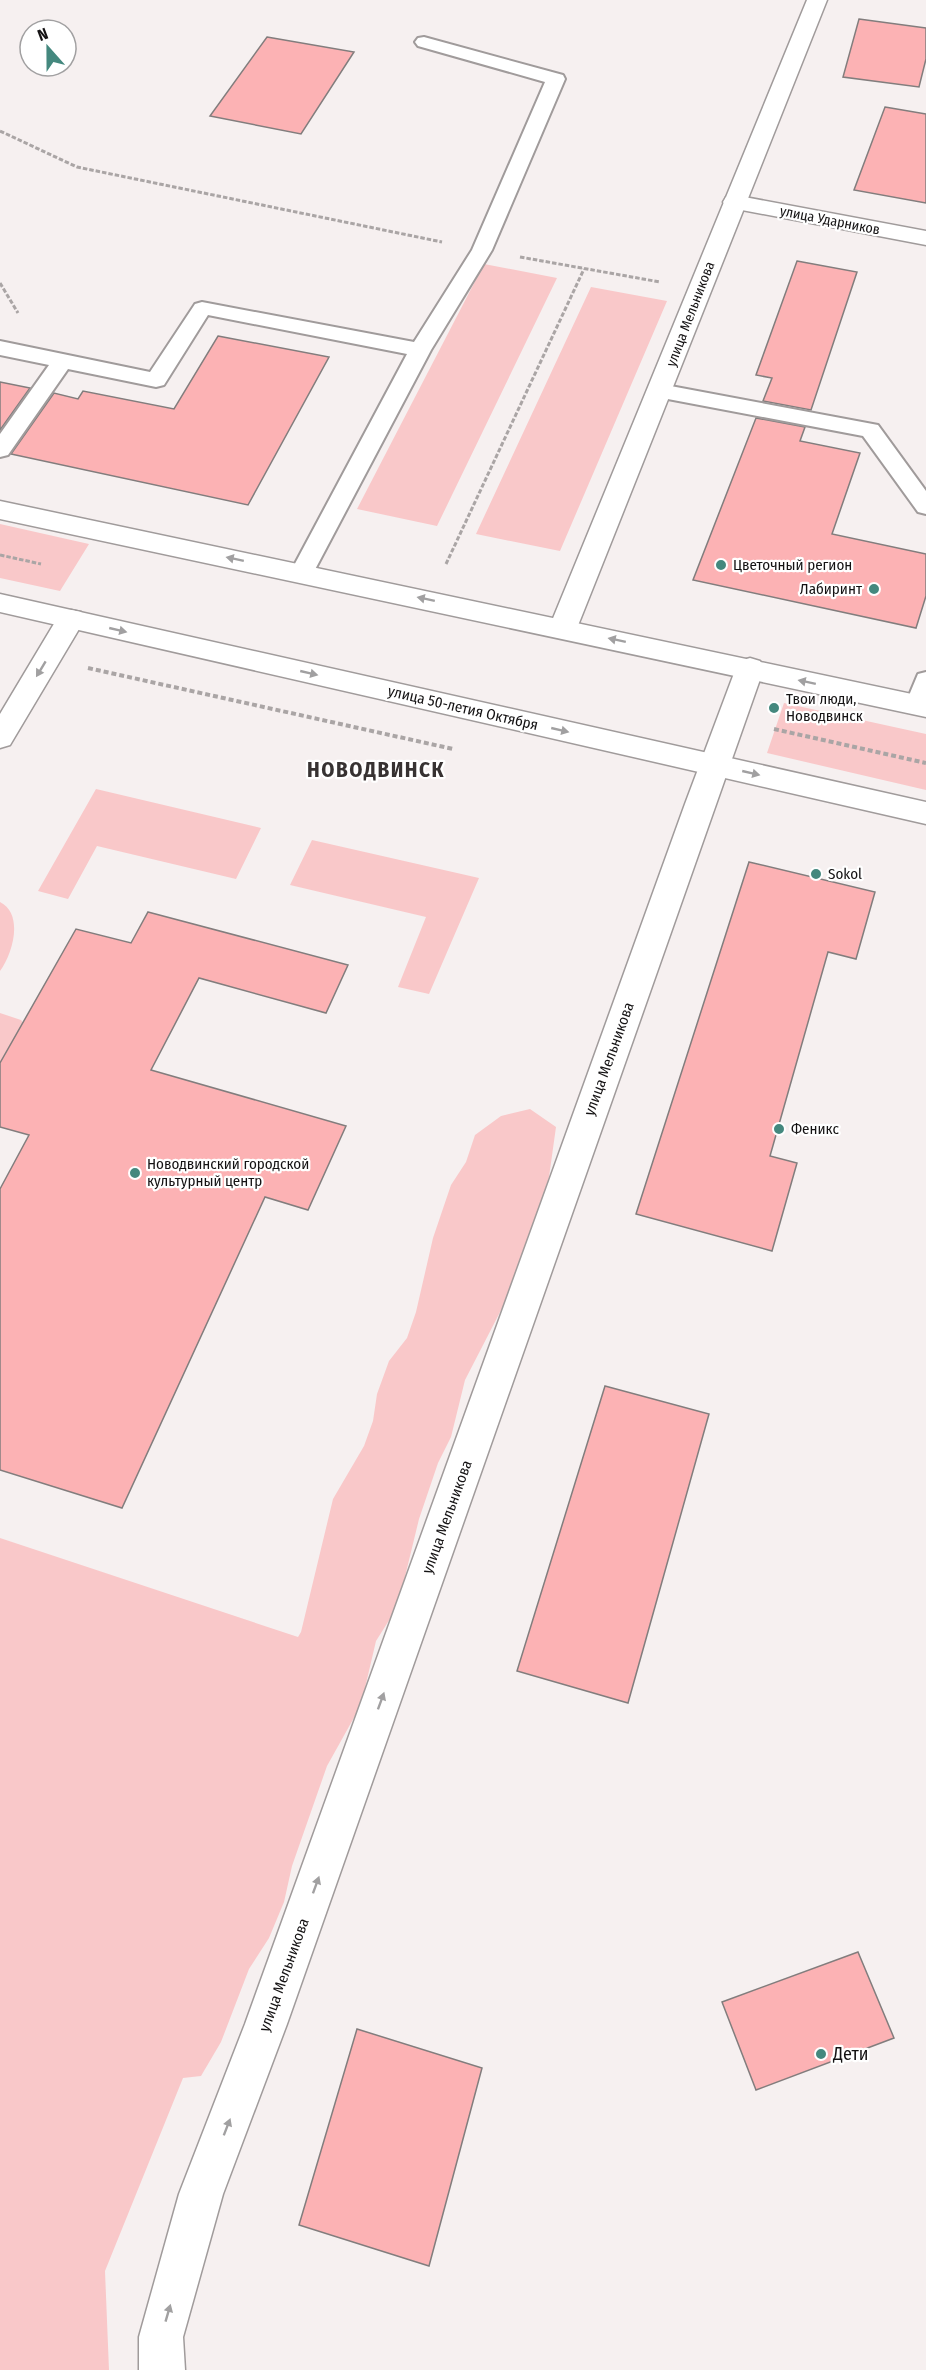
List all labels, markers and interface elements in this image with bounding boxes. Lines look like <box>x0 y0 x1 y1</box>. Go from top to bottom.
north arrow <box>18 18 78 78</box>
text: N <box>35 24 51 45</box>
street label: улица Ударников <box>778 202 881 239</box>
street label: улица Мельникова <box>663 259 718 369</box>
one-way arrow <box>226 554 245 563</box>
place label: Цветочный регион <box>733 556 852 574</box>
marker: Цветочный регион <box>714 558 728 572</box>
place label: Лабиринт <box>800 580 863 598</box>
marker: Лабиринт <box>867 582 881 596</box>
one-way arrow <box>416 594 435 603</box>
one-way arrow <box>109 626 128 635</box>
one-way arrow <box>608 634 626 644</box>
one-way arrow <box>35 661 46 677</box>
one-way arrow <box>299 669 318 678</box>
one-way arrow <box>798 676 817 686</box>
street label: улица 50-летия Октября <box>386 682 540 734</box>
place label: Твои люди, Новодвинск <box>786 690 863 725</box>
marker: Твои люди, Новодвинск <box>767 701 781 715</box>
one-way arrow <box>551 725 570 735</box>
district label: НОВОДВИНСК <box>307 757 445 783</box>
one-way arrow <box>741 769 760 778</box>
place label: Sokol <box>828 865 862 883</box>
marker: Sokol <box>809 867 823 881</box>
street label: улица Мельникова <box>580 1000 638 1118</box>
place label: Феникс <box>791 1120 839 1138</box>
marker: Феникс <box>772 1122 786 1136</box>
place label: Новодвинский городской культурный центр <box>147 1155 309 1190</box>
marker: Новодвинский городской культурный центр <box>128 1166 142 1180</box>
street label: улица Мельникова <box>418 1458 476 1576</box>
one-way arrow <box>377 1692 387 1710</box>
one-way arrow <box>311 1876 321 1894</box>
street label: улица Мельникова <box>255 1916 313 2034</box>
place label: Дети <box>832 2043 868 2065</box>
marker: Дети <box>814 2047 828 2061</box>
one-way arrow <box>223 2118 232 2136</box>
one-way arrow <box>163 2303 173 2322</box>

